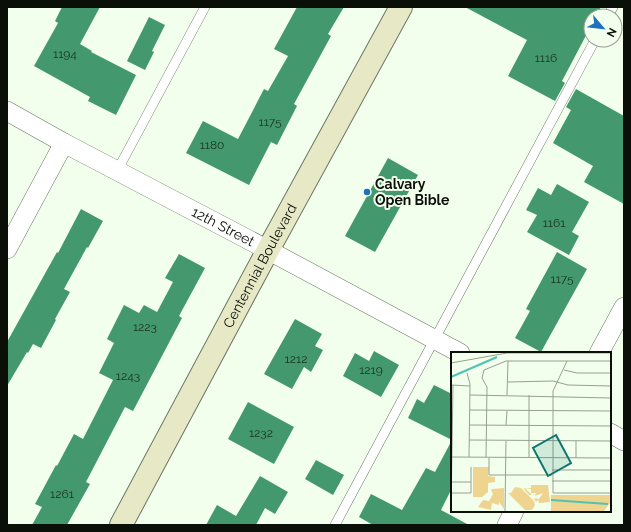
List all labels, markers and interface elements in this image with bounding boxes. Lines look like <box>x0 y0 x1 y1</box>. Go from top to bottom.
north arrow <box>583 8 623 48</box>
text: N <box>604 26 619 39</box>
house number: 1194 <box>53 47 77 61</box>
house number: 1116 <box>535 51 557 65</box>
house number: 1175 <box>259 115 282 129</box>
house number: 1180 <box>200 138 224 152</box>
place label: Calvary Open Bible <box>375 176 450 208</box>
marker: Calvary Open Bible <box>362 187 372 197</box>
street label: Centennial Boulevard <box>220 201 300 331</box>
street label: 12th Street <box>189 203 257 250</box>
house number: 1161 <box>543 216 565 230</box>
house number: 1175 <box>551 272 574 286</box>
house number: 1223 <box>133 320 157 334</box>
house number: 1212 <box>285 352 307 366</box>
inset map <box>451 352 611 512</box>
house number: 1219 <box>359 363 383 377</box>
house number: 1243 <box>116 369 140 383</box>
house number: 1232 <box>249 426 273 440</box>
house number: 1261 <box>50 487 74 501</box>

